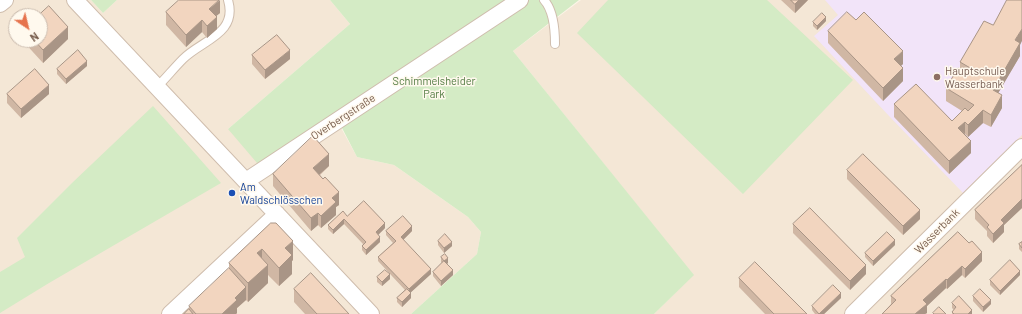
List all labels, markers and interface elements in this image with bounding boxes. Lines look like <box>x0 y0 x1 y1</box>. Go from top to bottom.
north arrow <box>8 8 48 48</box>
text: N <box>28 30 41 45</box>
place label: Hauptschule Wasserbank <box>945 64 1005 90</box>
marker: Hauptschule Wasserbank <box>932 72 942 82</box>
park label: Schimmelsheider Park <box>392 74 476 100</box>
street label: Overbergstraße <box>308 91 378 143</box>
place label: Am Waldschlösschen <box>240 180 322 206</box>
marker: Am Waldschlösschen <box>227 188 237 198</box>
street label: Wasserbank <box>912 206 962 256</box>

